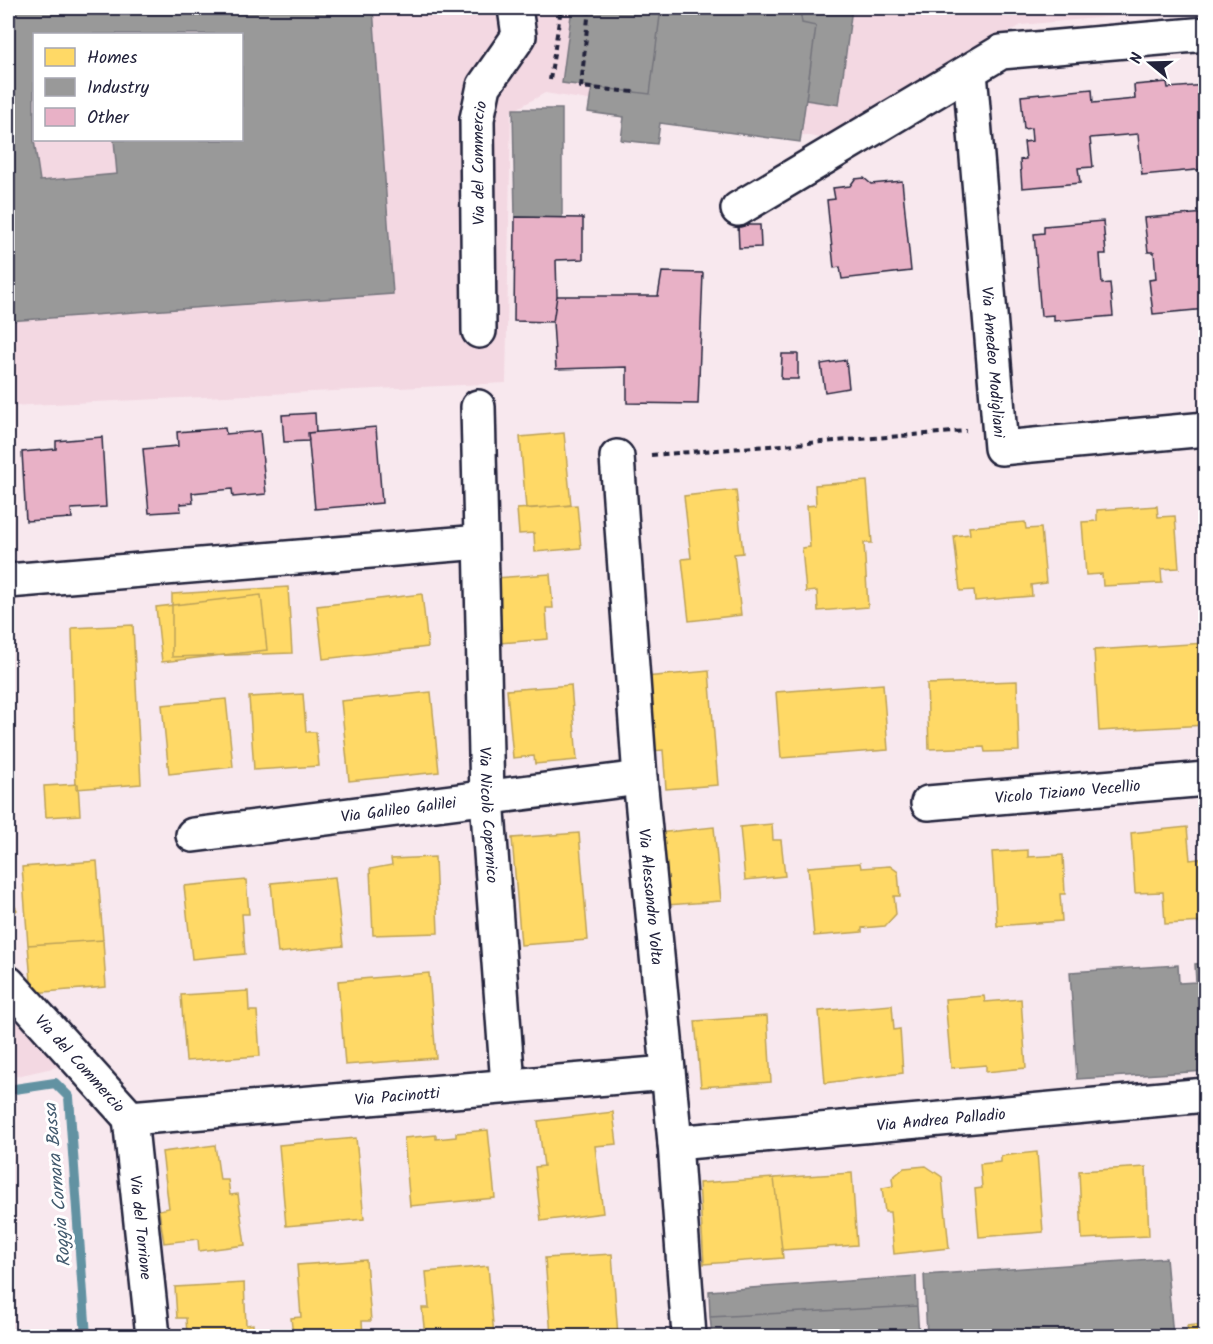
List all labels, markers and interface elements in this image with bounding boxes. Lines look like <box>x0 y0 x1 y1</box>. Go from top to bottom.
legend <box>33 33 243 141</box>
north arrow <box>1120 33 1180 93</box>
text: Homes <box>87 44 138 73</box>
text: N <box>1124 50 1151 67</box>
text: Industry <box>87 74 149 103</box>
street label: Via del Commercio <box>466 99 495 226</box>
text: Other <box>87 104 130 133</box>
street label: Via Amedeo Modigliani <box>974 286 1011 440</box>
street label: Via Nicolò Copernico <box>472 746 504 884</box>
street label: Vicolo Tiziano Vecellio <box>994 774 1142 811</box>
street label: Via Galileo Galilei <box>339 790 459 830</box>
street label: Via Alessandro Volta <box>631 827 669 966</box>
street label: Via del Commercio <box>28 1009 130 1119</box>
street label: Via Pacinotti <box>354 1081 442 1113</box>
water label: Roggia Cornara Bassa <box>37 1100 80 1268</box>
street label: Via Andrea Palladio <box>875 1102 1007 1139</box>
street label: Via del Torrione <box>122 1174 158 1281</box>

